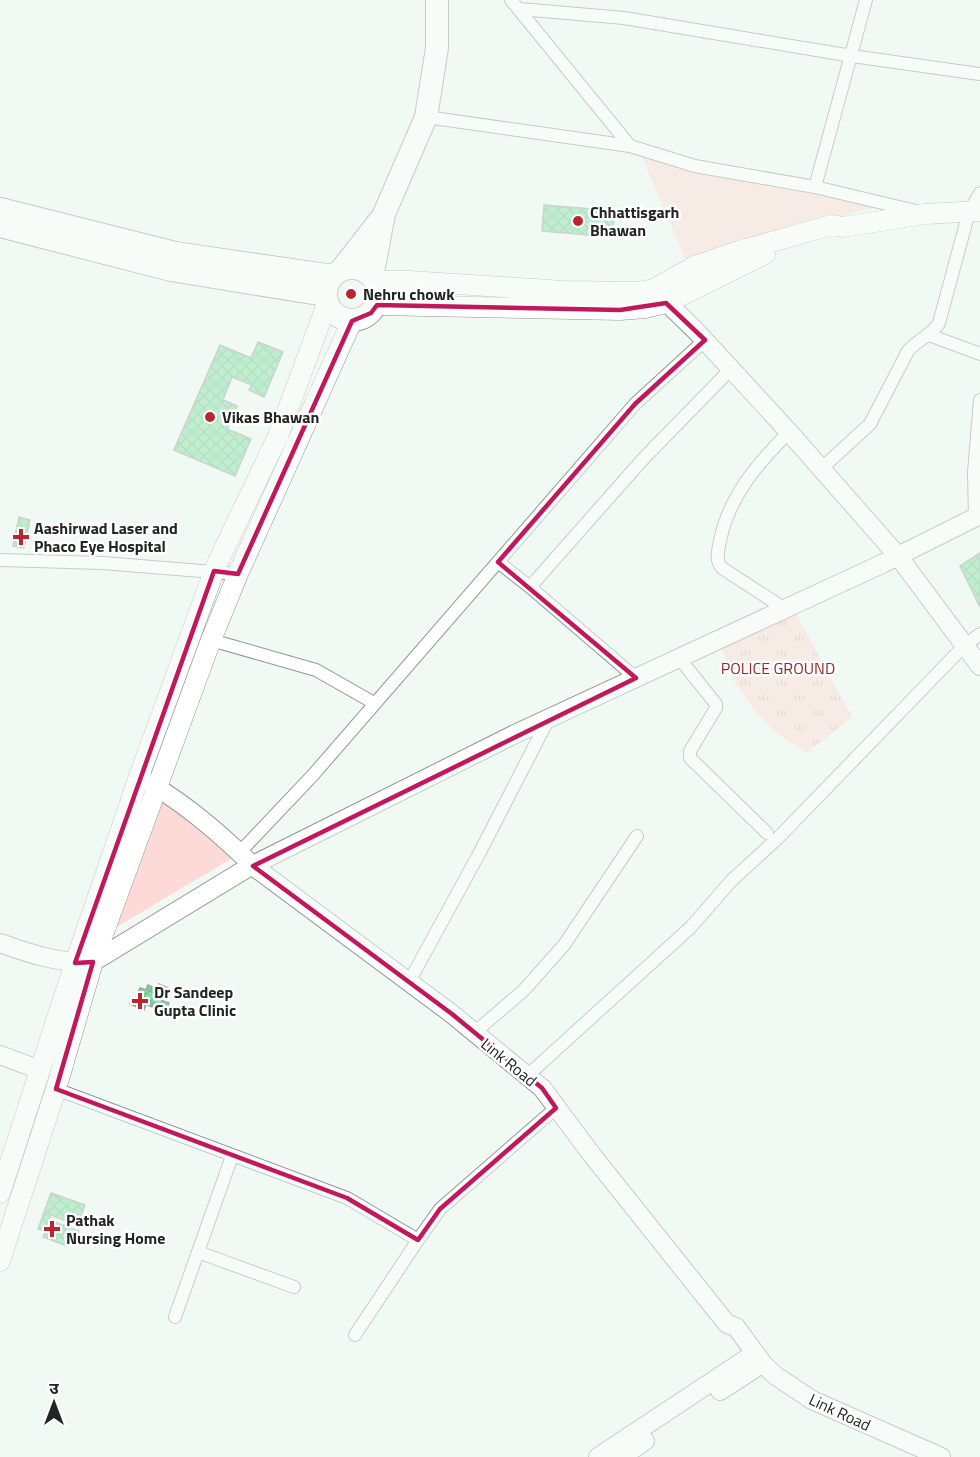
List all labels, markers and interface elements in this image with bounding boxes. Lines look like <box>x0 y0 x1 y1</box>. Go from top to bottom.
place label: Chhattisgarh Bhawan <box>590 200 679 242</box>
marker: Chhattisgarh Bhawan <box>571 214 585 228</box>
place label: Nehru chowk <box>363 282 455 306</box>
marker: Nehru chowk <box>344 287 358 301</box>
place label: Vikas Bhawan <box>222 405 319 429</box>
marker: Vikas Bhawan <box>203 410 217 424</box>
place label: Aashirwad Laser and Phaco Eye Hospital <box>34 516 178 558</box>
marker: Aashirwad Laser and Phaco Eye Hospital <box>12 528 30 546</box>
park label: POLICE GROUND <box>721 656 835 680</box>
place label: Dr Sandeep Gupta Clinic <box>154 980 236 1022</box>
marker: Dr Sandeep Gupta Clinic <box>131 992 149 1010</box>
street label: Link Road <box>476 1032 542 1092</box>
place label: Pathak Nursing Home <box>66 1208 165 1250</box>
marker: Pathak Nursing Home <box>43 1220 61 1238</box>
north arrow <box>24 1373 84 1433</box>
text: उ <box>49 1376 59 1400</box>
street label: Link Road <box>805 1387 875 1437</box>

